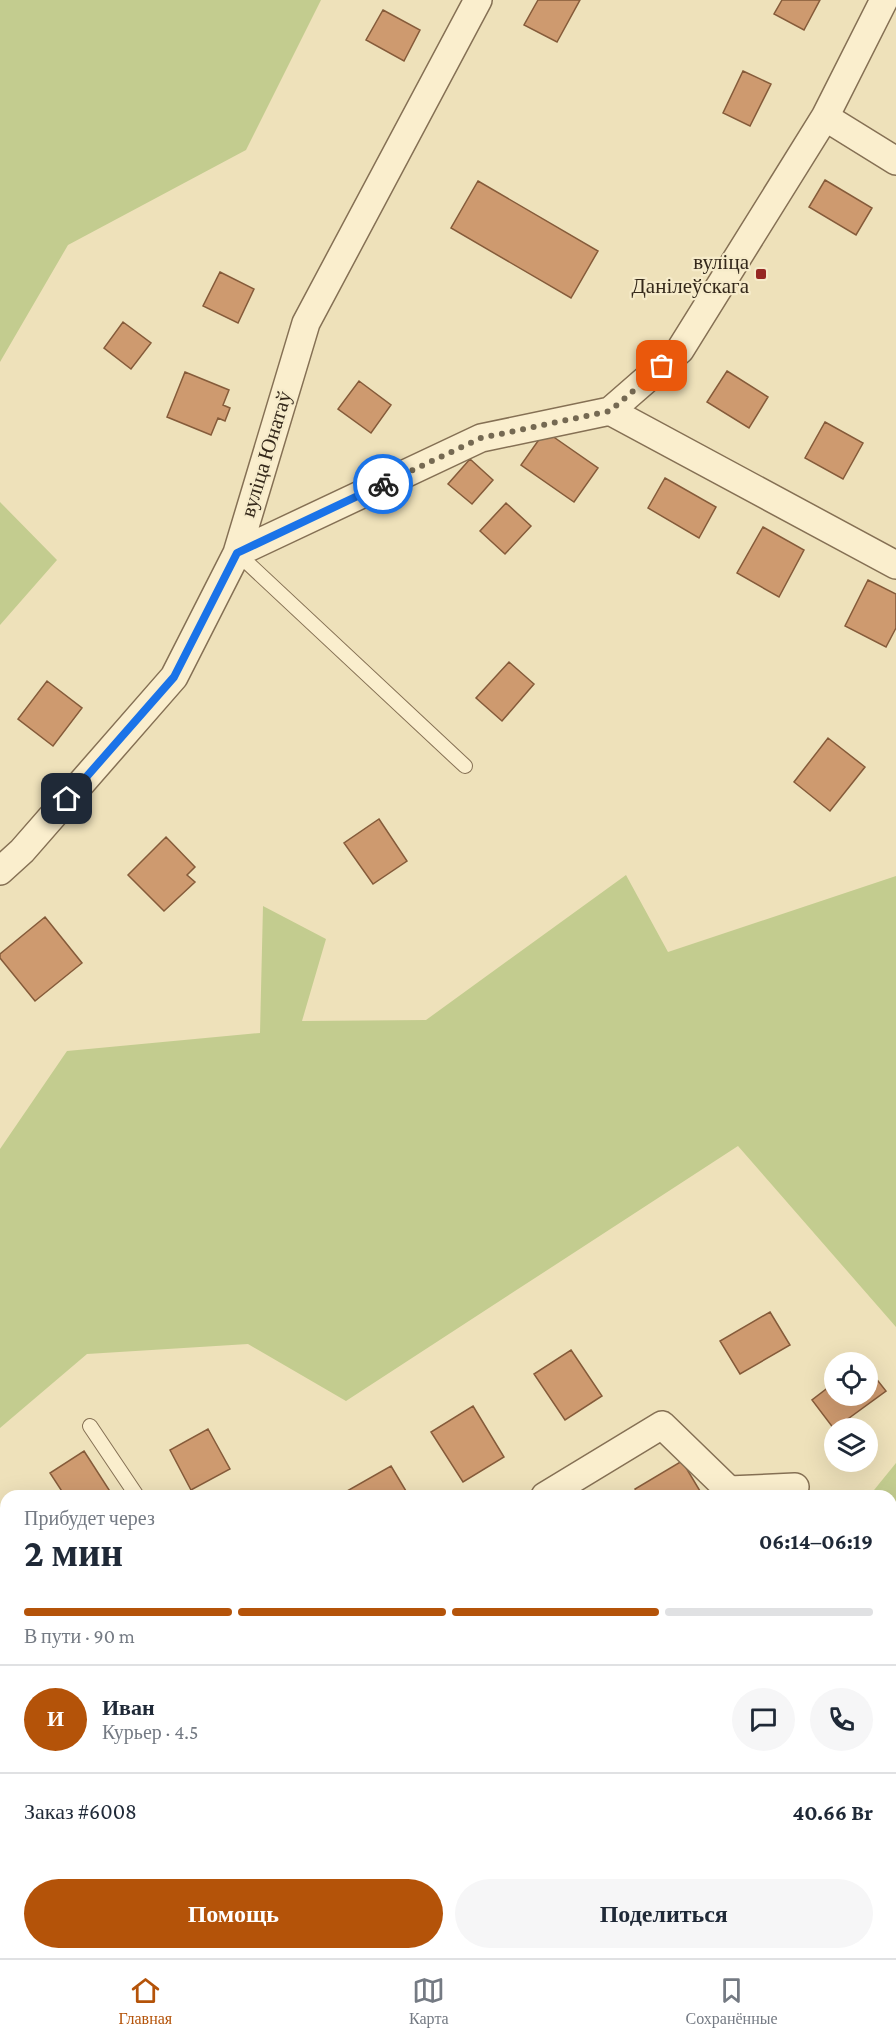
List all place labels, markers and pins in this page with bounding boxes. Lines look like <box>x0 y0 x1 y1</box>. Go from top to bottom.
place label: вуліца Данілеўскага <box>632 250 750 298</box>
marker: вуліца Данілеўскага <box>754 267 768 281</box>
pin <box>636 340 687 391</box>
pin <box>41 773 92 824</box>

